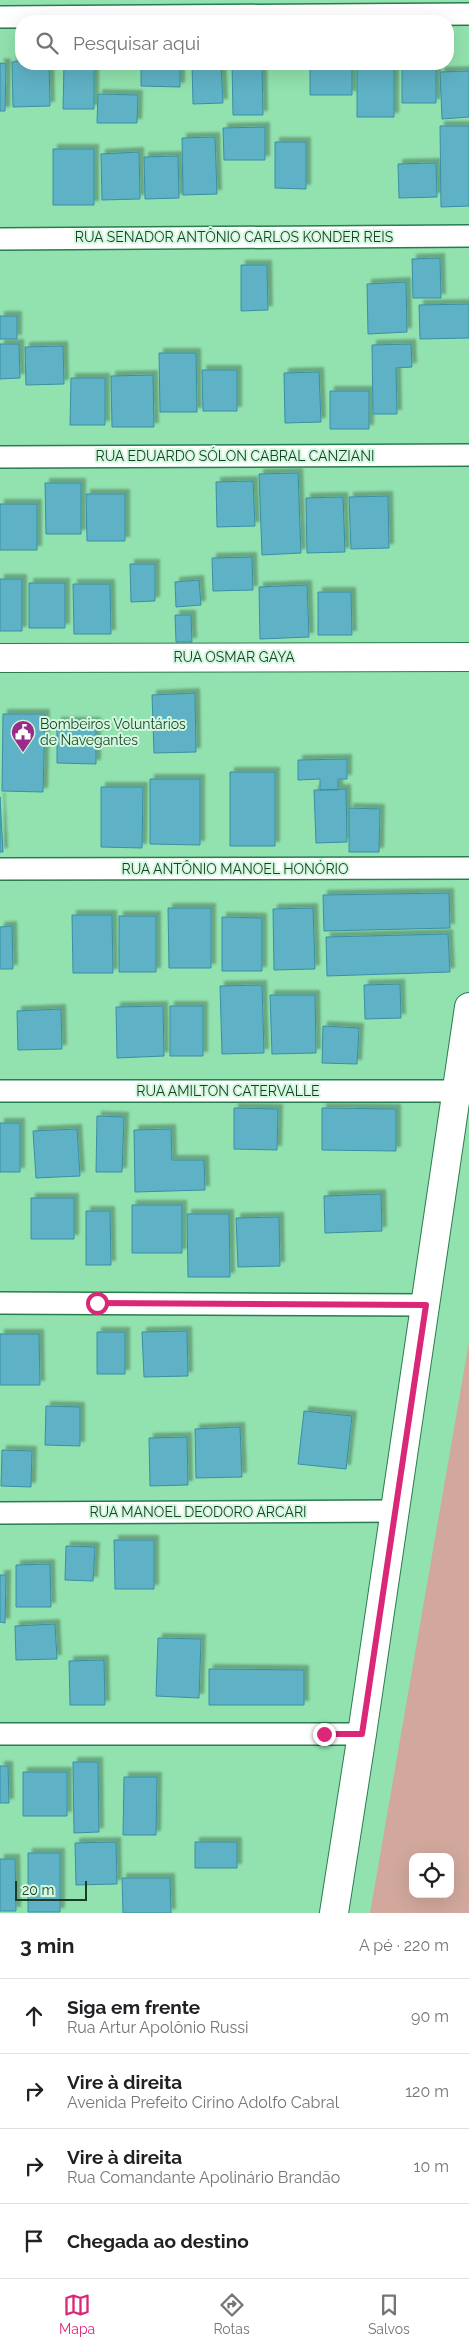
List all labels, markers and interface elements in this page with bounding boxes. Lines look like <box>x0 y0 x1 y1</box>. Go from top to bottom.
search box <box>15 15 454 70</box>
icon: search <box>33 29 61 57</box>
text: Pesquisar aqui <box>73 32 200 54</box>
street label: RUA SENADOR ANTÔNIO CARLOS KONDER REIS <box>75 228 394 245</box>
street label: RUA EDUARDO SÓLON CABRAL CANZIANI <box>96 447 374 464</box>
street label: RUA OSMAR GAYA <box>173 649 295 665</box>
place label: Bombeiros Voluntários de Navegantes <box>40 716 186 748</box>
public building icon: Bombeiros Voluntários de Navegantes <box>10 719 36 753</box>
street label: RUA ANTÔNIO MANOEL HONÓRIO <box>121 860 349 877</box>
street label: RUA AMILTON CATERVALLE <box>136 1083 320 1099</box>
route start <box>86 1292 109 1315</box>
street label: RUA MANOEL DEODORO ARCARI <box>89 1504 307 1520</box>
route end <box>313 1723 336 1746</box>
map controls <box>409 1853 454 1898</box>
button: locate <box>409 1853 454 1898</box>
scale bar <box>15 1878 88 1901</box>
text: 20 m <box>22 1882 54 1898</box>
text: 3 min <box>20 1933 74 1958</box>
text: A pé · 220 m <box>359 1936 449 1955</box>
text: Siga em frente <box>67 1996 200 2018</box>
icon: ahead <box>20 2002 48 2030</box>
text: 90 m <box>411 2007 449 2026</box>
text: Rua Artur Apolônio Russi <box>67 2018 249 2037</box>
text: Vire à direita <box>67 2071 182 2093</box>
icon: right <box>20 2077 48 2105</box>
text: 120 m <box>405 2082 449 2101</box>
text: Avenida Prefeito Cirino Adolfo Cabral <box>67 2093 339 2112</box>
text: Vire à direita <box>67 2146 182 2168</box>
icon: right <box>20 2152 48 2180</box>
text: 10 m <box>414 2157 449 2176</box>
text: Rua Comandante Apolinário Brandão <box>67 2168 340 2187</box>
icon: arrive <box>20 2227 48 2255</box>
text: Chegada ao destino <box>67 2230 249 2252</box>
tab: Mapa <box>59 2291 95 2337</box>
tab: Rotas <box>213 2291 250 2337</box>
tab: Salvos <box>368 2291 410 2337</box>

